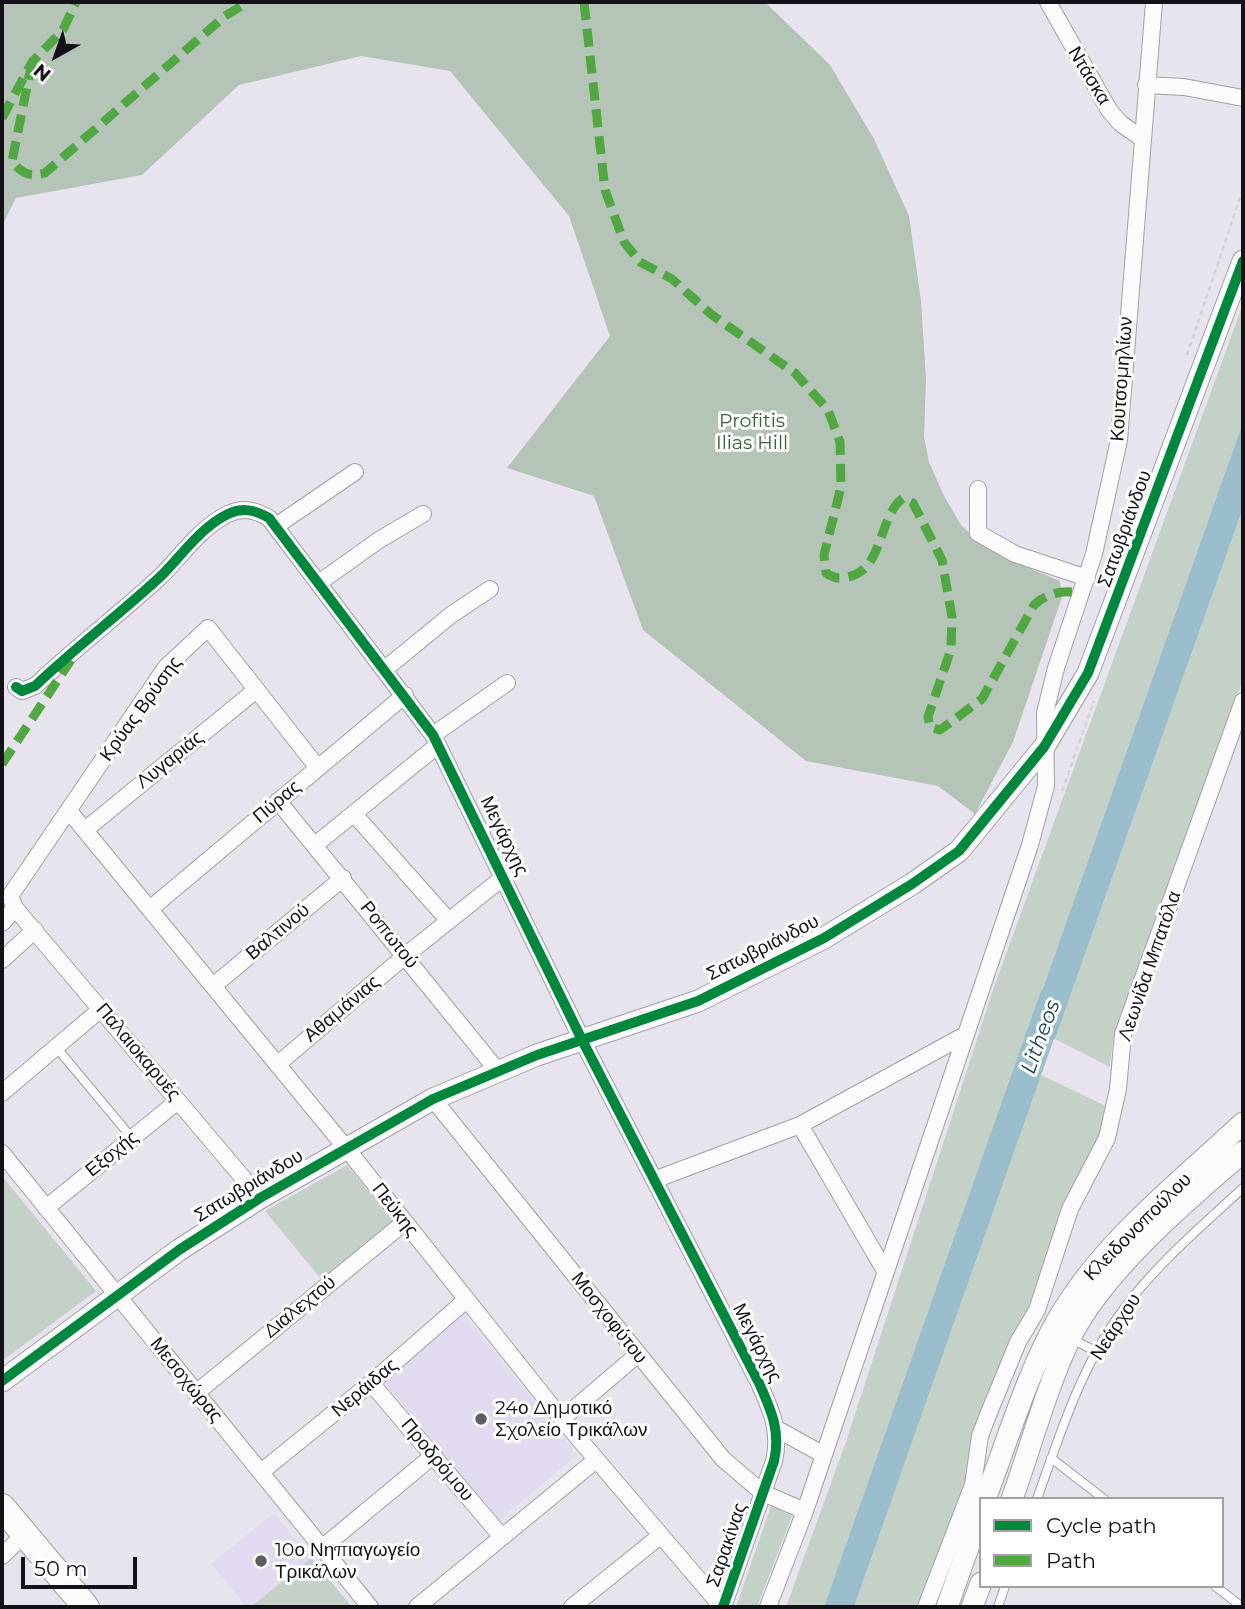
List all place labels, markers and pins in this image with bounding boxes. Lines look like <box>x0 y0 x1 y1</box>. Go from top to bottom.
place label: 24ο Δημοτικό Σχολείο Τρικάλων <box>495 1397 648 1441</box>
marker: 24ο Δημοτικό Σχολείο Τρικάλων <box>473 1411 489 1427</box>
place label: 10ο Νηπιαγωγείο Τρικάλων <box>275 1539 420 1583</box>
marker: 10ο Νηπιαγωγείο Τρικάλων <box>253 1553 269 1569</box>

